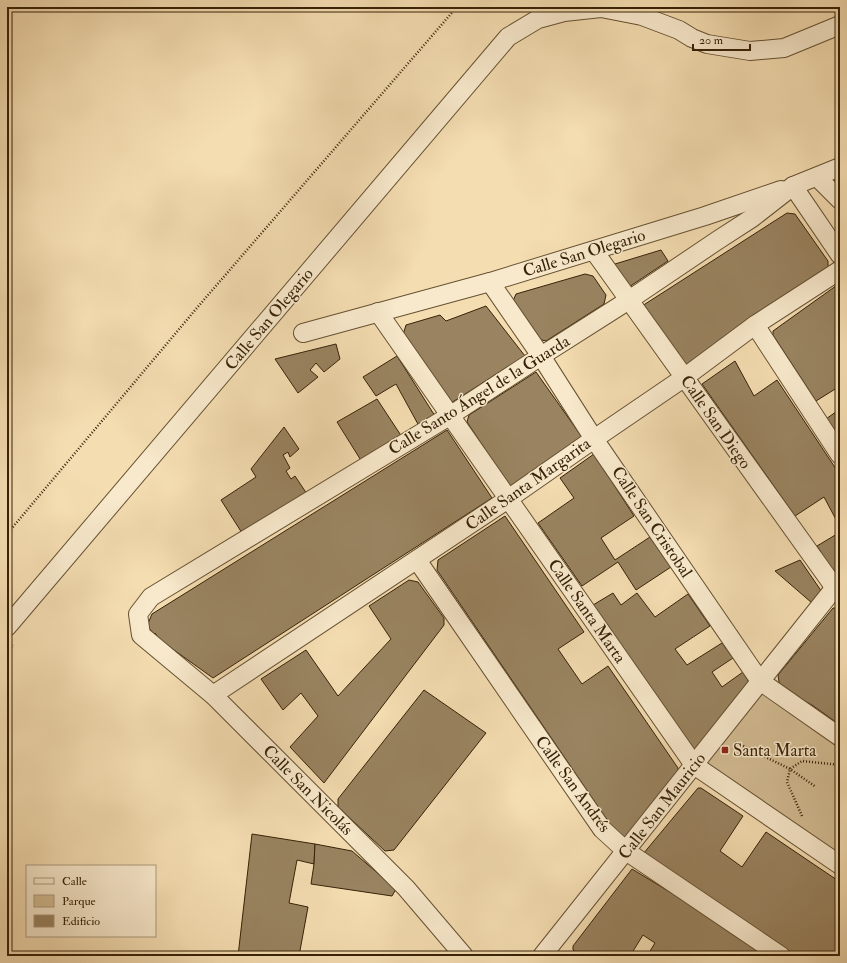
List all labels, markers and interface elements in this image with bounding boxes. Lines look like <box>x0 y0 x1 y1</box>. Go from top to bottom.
scale bar <box>693 26 750 52</box>
text: 20 m <box>699 33 724 48</box>
street label: Calle San Olegario <box>520 224 648 282</box>
street label: Calle San Olegario <box>220 264 318 374</box>
street label: Calle Santo Ángel de la Guarda <box>384 329 574 459</box>
street label: Calle San Diego <box>676 371 756 473</box>
street label: Calle Santa Margarita <box>461 432 596 535</box>
street label: Calle San Cristobal <box>607 462 697 582</box>
street label: Calle Santa Marta <box>543 555 631 668</box>
street label: Calle San Andrés <box>531 731 615 837</box>
street label: Calle San Nicolás <box>258 740 358 840</box>
place label: Santa Marta <box>733 740 817 761</box>
marker: Santa Marta <box>720 745 730 755</box>
street label: Calle San Mauricio <box>614 748 710 864</box>
legend <box>26 865 156 937</box>
text: Calle <box>62 874 87 889</box>
text: Parque <box>62 894 96 909</box>
text: Edificio <box>62 914 100 929</box>

